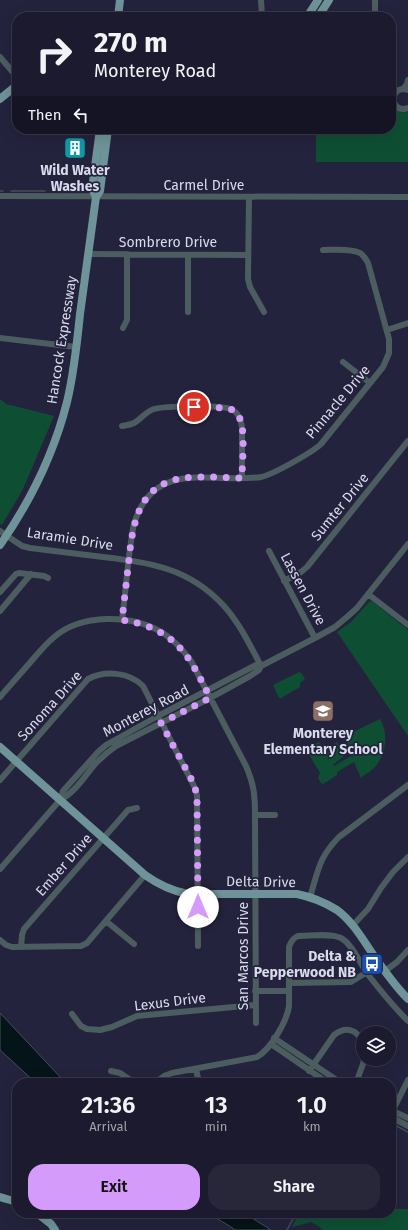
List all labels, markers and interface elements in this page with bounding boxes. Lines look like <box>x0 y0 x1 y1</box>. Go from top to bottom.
text: 270 m <box>94 26 168 59</box>
icon: right <box>28 28 80 80</box>
text: Monterey Road <box>94 60 216 82</box>
icon: left <box>70 104 92 126</box>
text: Then <box>28 106 62 124</box>
building icon: Wild Water Washes <box>62 135 88 161</box>
place label: Wild Water Washes <box>40 162 110 195</box>
street label: Carmel Drive <box>164 177 245 194</box>
street label: Sombrero Drive <box>119 234 217 251</box>
street label: Hancock Expressway <box>43 275 81 405</box>
street label: Pinnacle Drive <box>302 362 374 442</box>
pin <box>177 390 211 424</box>
icon: arrive <box>183 396 205 418</box>
street label: Sumter Drive <box>308 470 372 544</box>
street label: Laramie Drive <box>26 524 114 554</box>
street label: Lassen Drive <box>277 550 329 628</box>
street label: Sonoma Drive <box>14 667 86 745</box>
street label: Monterey Road <box>100 681 192 741</box>
school or university icon: Monterey Elementary School <box>310 698 336 724</box>
place label: Monterey Elementary School <box>263 725 383 758</box>
street label: Ember Drive <box>32 830 96 900</box>
street label: Delta Drive <box>226 873 296 891</box>
position arrow <box>177 886 219 928</box>
street label: San Marcos Drive <box>235 902 252 1010</box>
place label: Delta & Pepperwood NB <box>254 948 356 981</box>
bus stop icon: Delta & Pepperwood NB <box>359 951 385 977</box>
street label: Lexus Drive <box>133 989 207 1015</box>
map controls <box>356 1026 396 1066</box>
button: layers <box>356 1026 396 1066</box>
text: 21:36 <box>81 1091 135 1119</box>
text: 13 <box>204 1091 228 1119</box>
text: 1.0 <box>297 1091 327 1119</box>
text: Arrival <box>89 1119 127 1134</box>
text: min <box>205 1119 227 1134</box>
text: km <box>303 1119 321 1134</box>
button: Exit <box>28 1164 200 1210</box>
button: Share <box>208 1164 380 1210</box>

